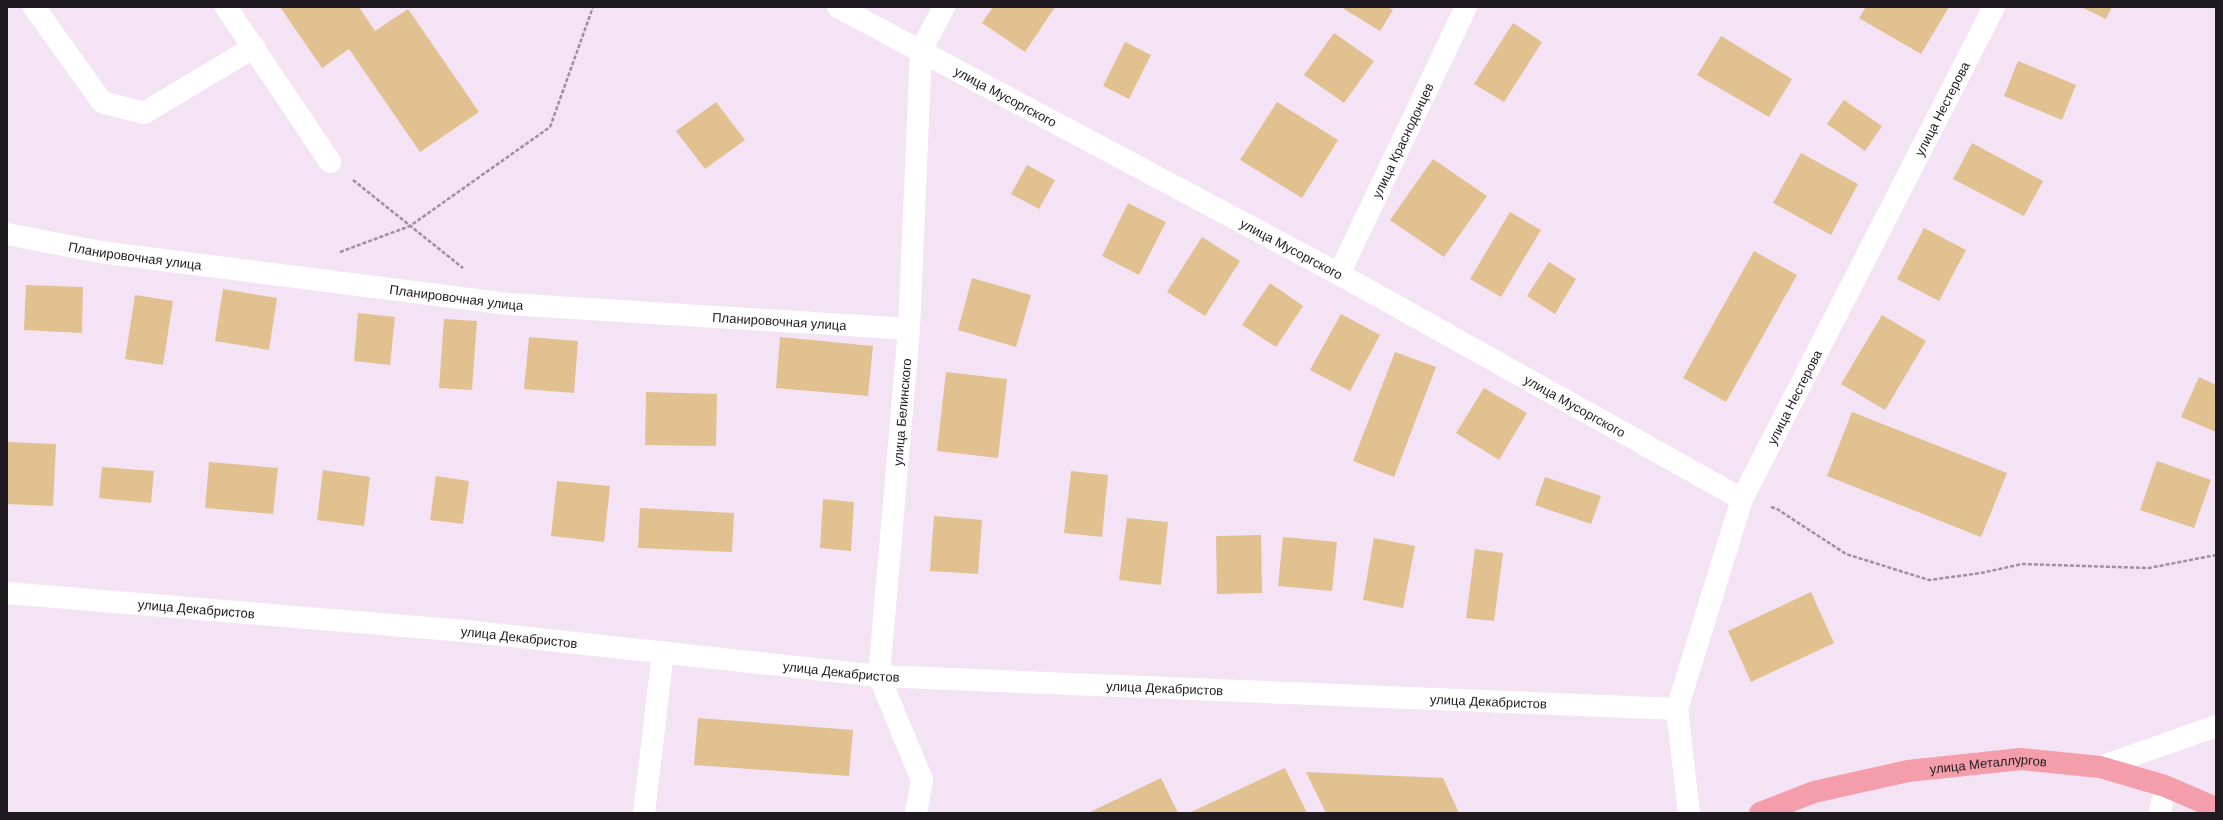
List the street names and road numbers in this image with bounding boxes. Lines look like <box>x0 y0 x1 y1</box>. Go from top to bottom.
street label: улица Нестерова <box>1912 59 1973 159</box>
street label: улица Мусоргского <box>952 63 1059 130</box>
street label: улица Краснодонцев <box>1369 81 1437 200</box>
street label: улица Мусоргского <box>1238 216 1345 283</box>
street label: Планировочная улица <box>67 239 203 273</box>
street label: Планировочная улица <box>389 282 524 313</box>
street label: Планировочная улица <box>712 310 848 333</box>
street label: улица Нестерова <box>1764 347 1825 447</box>
street label: улица Белинского <box>890 358 914 467</box>
street label: улица Мусоргского <box>1522 372 1628 440</box>
street label: улица Декабристов <box>137 597 255 622</box>
street label: улица Декабристов <box>460 624 578 651</box>
street label: улица Декабристов <box>782 659 900 685</box>
street label: улица Декабристов <box>1106 678 1224 698</box>
street label: улица Декабристов <box>1430 692 1547 712</box>
street label: улица Металлургов <box>1929 752 2048 777</box>

